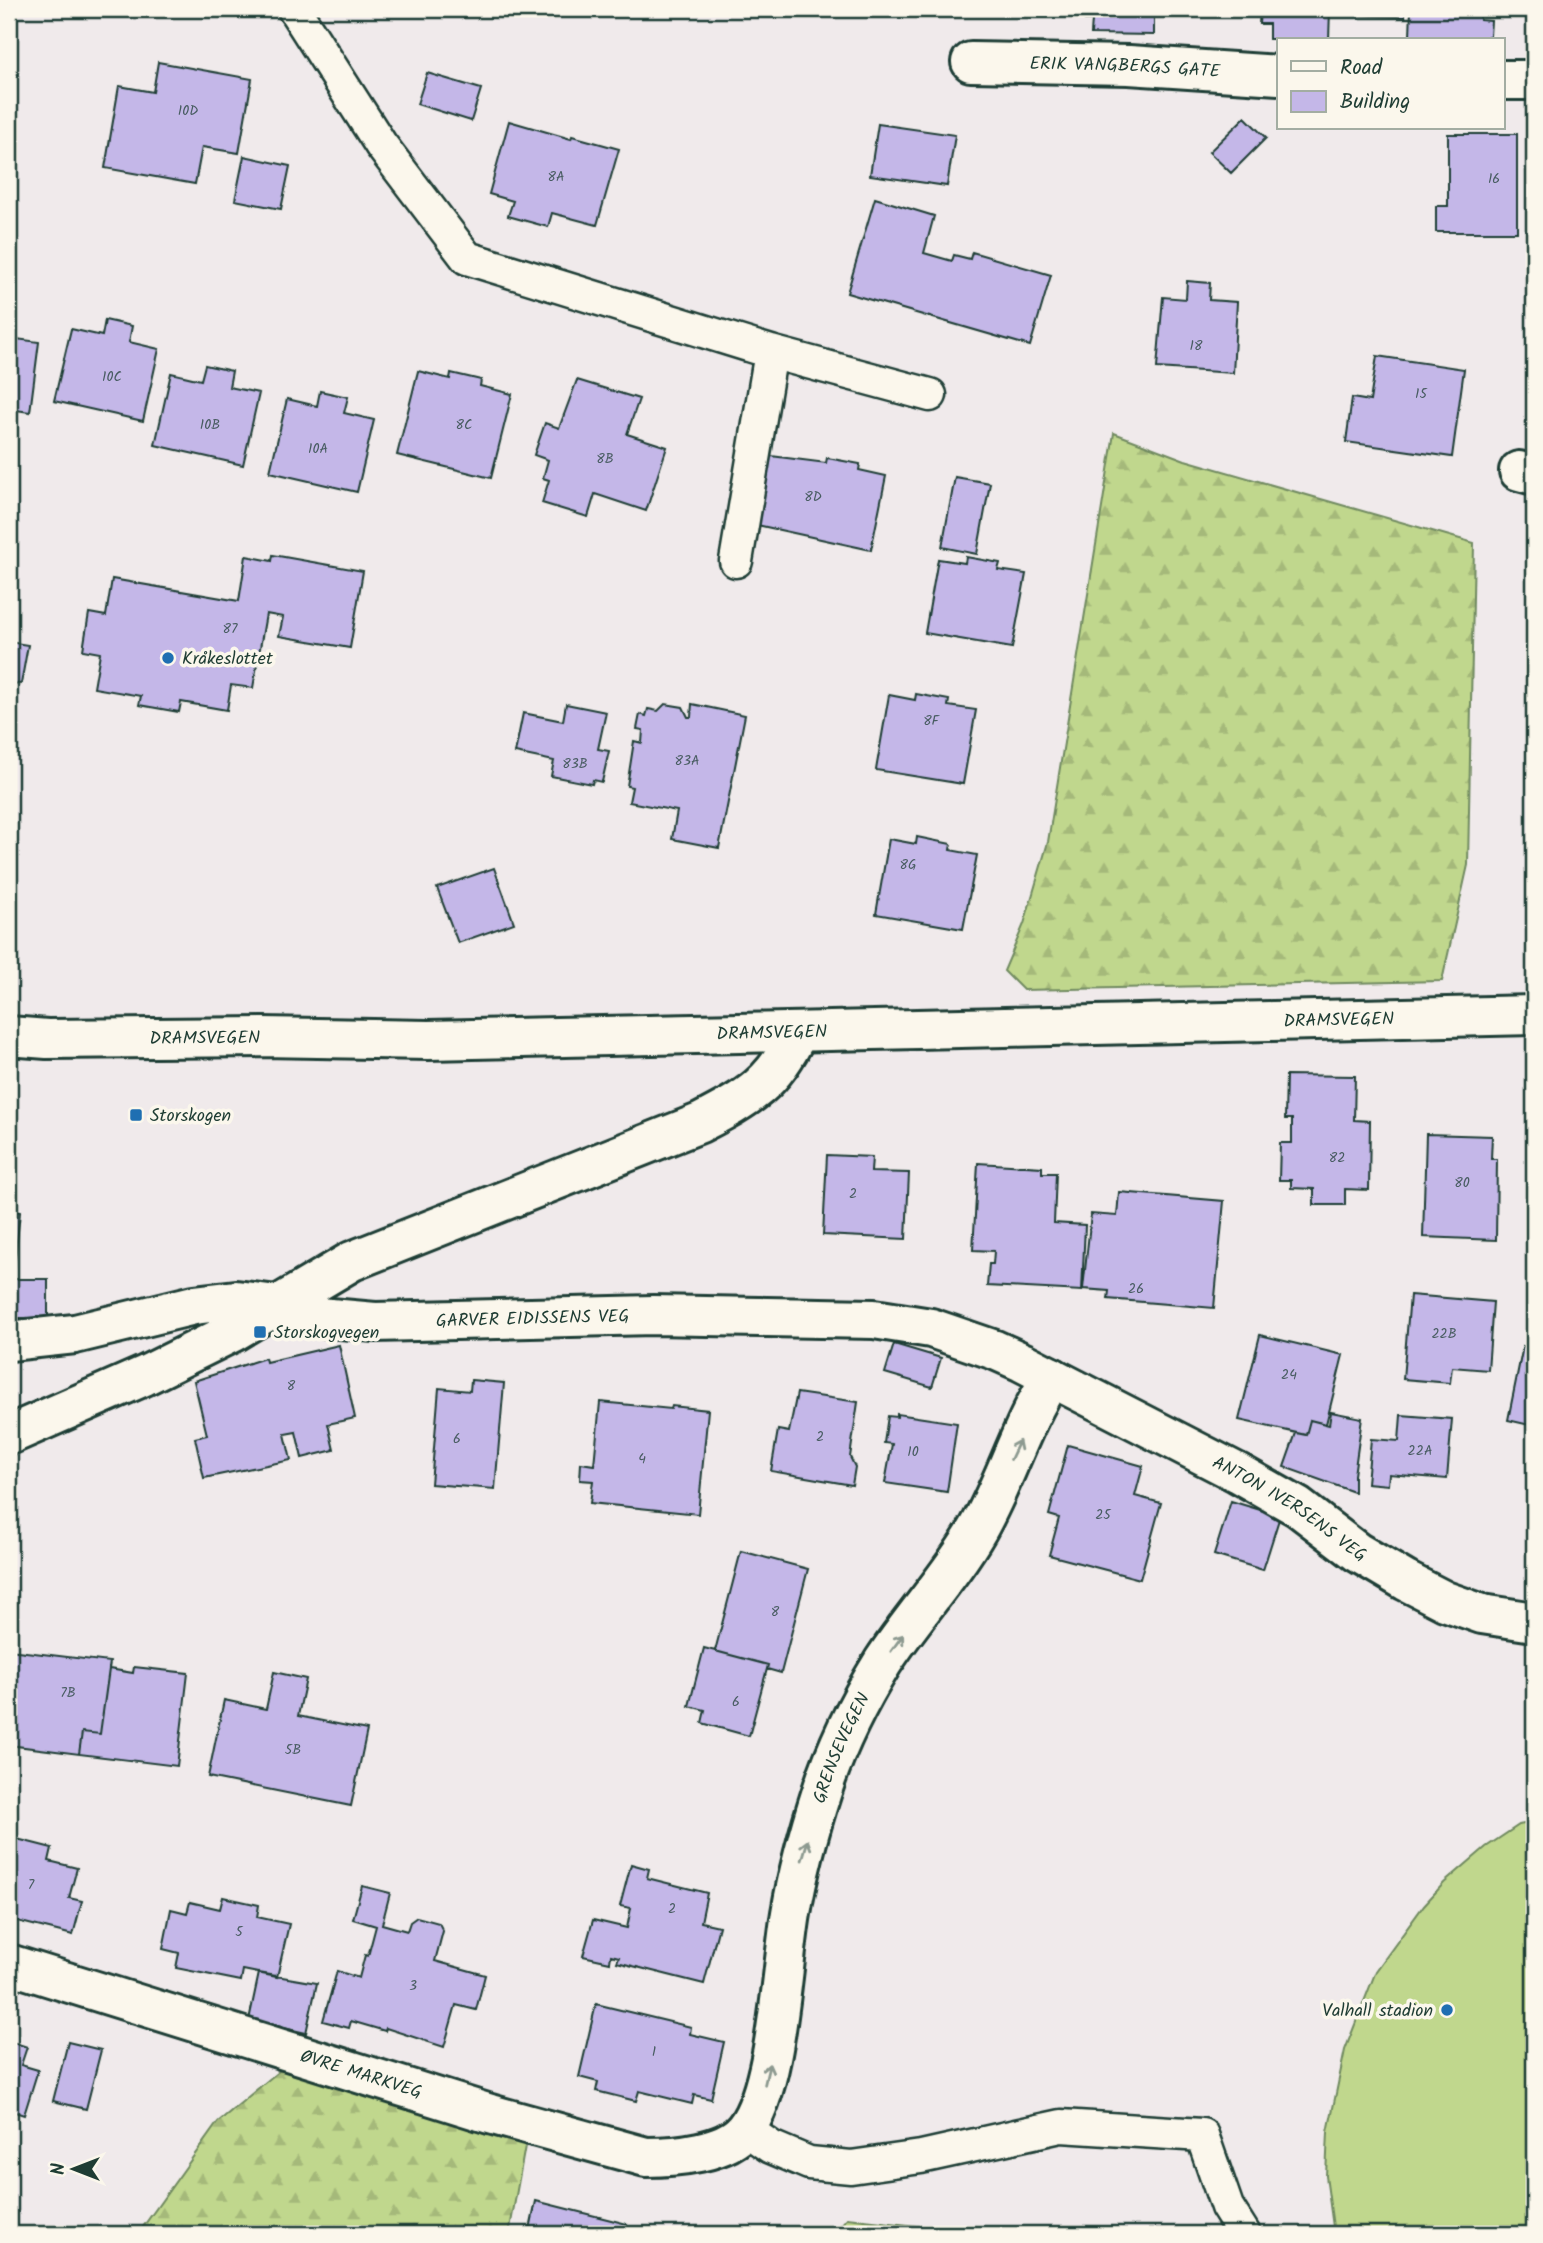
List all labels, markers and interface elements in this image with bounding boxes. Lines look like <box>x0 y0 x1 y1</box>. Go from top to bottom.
legend <box>1277 38 1504 130</box>
street label: ERIK VANGBERGS GATE <box>1029 50 1221 87</box>
text: Road <box>1340 52 1383 85</box>
text: Building <box>1340 86 1410 119</box>
house number: 10D <box>178 100 198 122</box>
house number: 8A <box>548 166 564 188</box>
house number: 16 <box>1488 168 1500 190</box>
house number: 18 <box>1190 335 1203 357</box>
house number: 10C <box>102 366 122 388</box>
house number: 15 <box>1415 383 1428 405</box>
house number: 10B <box>200 414 220 436</box>
house number: 8C <box>456 414 472 436</box>
house number: 10A <box>308 438 328 460</box>
house number: 8B <box>596 448 614 470</box>
house number: 8D <box>804 486 822 508</box>
house number: 87 <box>223 618 238 640</box>
place label: Kråkeslottet <box>182 645 274 674</box>
marker: Kråkeslottet <box>160 650 176 666</box>
house number: 8F <box>923 710 941 732</box>
house number: 83A <box>675 750 699 772</box>
house number: 83B <box>562 753 588 775</box>
house number: 8G <box>900 854 916 876</box>
street label: DRAMSVEGEN <box>1283 1005 1394 1037</box>
street label: DRAMSVEGEN <box>716 1018 827 1049</box>
street label: DRAMSVEGEN <box>149 1024 260 1054</box>
place label: Storskogen <box>150 1102 231 1131</box>
marker: Storskogen <box>128 1107 144 1123</box>
house number: 82 <box>1329 1147 1345 1169</box>
house number: 80 <box>1454 1172 1470 1194</box>
house number: 2 <box>849 1183 857 1205</box>
house number: 26 <box>1128 1278 1144 1300</box>
street label: GARVER EIDISSENS VEG <box>436 1303 630 1336</box>
place label: Storskogvegen <box>274 1319 379 1348</box>
house number: 22B <box>1431 1323 1457 1345</box>
marker: Storskogvegen <box>252 1324 268 1340</box>
house number: 24 <box>1281 1364 1297 1386</box>
house number: 8 <box>287 1375 296 1397</box>
house number: 2 <box>816 1426 824 1448</box>
house number: 6 <box>453 1428 461 1450</box>
one-way arrow <box>1009 1440 1022 1461</box>
house number: 22A <box>1408 1440 1432 1462</box>
house number: 10 <box>907 1441 919 1463</box>
house number: 4 <box>638 1448 646 1470</box>
street label: ANTON IVERSENS VEG <box>1207 1449 1372 1571</box>
house number: 25 <box>1095 1504 1112 1526</box>
house number: 8 <box>771 1601 780 1623</box>
one-way arrow <box>890 1634 904 1653</box>
house number: 7B <box>60 1682 76 1704</box>
street label: GRENSEVEGEN <box>806 1688 879 1807</box>
house number: 6 <box>732 1691 740 1713</box>
house number: 5B <box>285 1739 301 1761</box>
one-way arrow <box>799 1839 812 1862</box>
house number: 7 <box>28 1874 35 1896</box>
house number: 2 <box>668 1898 676 1920</box>
house number: 5 <box>235 1921 244 1943</box>
house number: 3 <box>409 1975 417 1997</box>
place label: Valhall stadion <box>1322 1997 1433 2026</box>
marker: Valhall stadion <box>1439 2002 1455 2018</box>
house number: 1 <box>652 2041 656 2063</box>
street label: ØVRE MARKVEG <box>296 2043 425 2108</box>
one-way arrow <box>761 2063 774 2086</box>
north arrow <box>38 2134 108 2204</box>
text: N <box>44 2163 74 2175</box>

